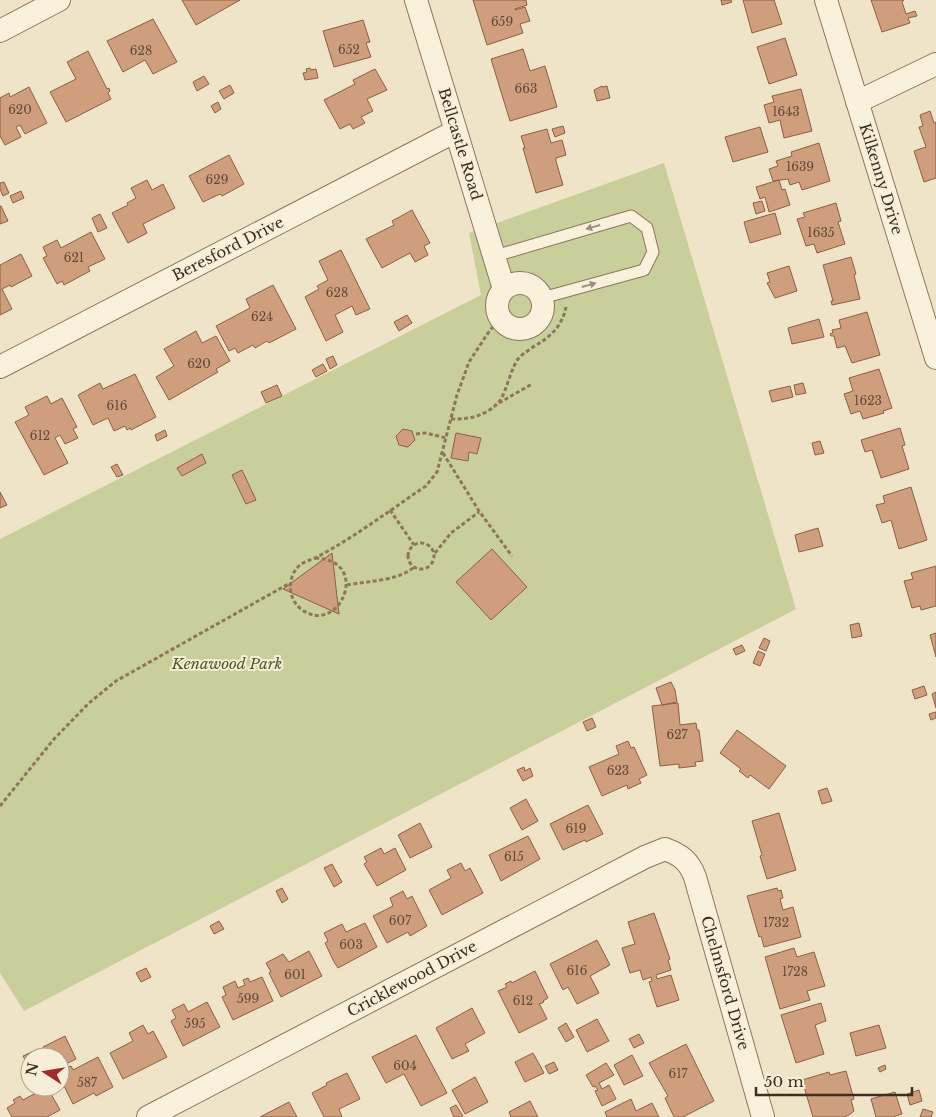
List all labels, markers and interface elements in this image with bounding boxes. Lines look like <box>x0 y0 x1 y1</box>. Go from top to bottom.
house number: 659 <box>491 14 513 29</box>
house number: 652 <box>338 42 360 57</box>
house number: 628 <box>130 43 152 58</box>
house number: 663 <box>515 81 537 96</box>
street label: Bellcastle Road <box>434 85 487 202</box>
house number: 620 <box>8 102 32 117</box>
house number: 1643 <box>772 104 800 119</box>
street label: Kilkenny Drive <box>855 121 907 237</box>
house number: 1639 <box>786 159 814 174</box>
house number: 629 <box>206 172 228 187</box>
street label: Beresford Drive <box>169 212 287 285</box>
one-way arrow <box>585 223 600 231</box>
house number: 1635 <box>807 225 835 240</box>
house number: 621 <box>64 250 84 265</box>
one-way arrow <box>581 281 596 289</box>
house number: 628 <box>326 285 348 300</box>
house number: 624 <box>251 309 273 324</box>
house number: 620 <box>187 356 211 371</box>
house number: 1623 <box>854 393 882 408</box>
house number: 616 <box>107 398 128 413</box>
house number: 612 <box>30 428 50 443</box>
park label: Kenawood Park <box>171 654 282 673</box>
house number: 627 <box>666 727 689 742</box>
house number: 623 <box>607 763 629 778</box>
house number: 619 <box>566 821 586 836</box>
house number: 615 <box>504 849 524 864</box>
house number: 607 <box>389 913 412 928</box>
street label: Chelmsford Drive <box>697 914 754 1052</box>
house number: 1732 <box>763 915 789 930</box>
street label: Cricklewood Drive <box>344 936 480 1021</box>
house number: 603 <box>339 937 363 952</box>
house number: 616 <box>567 963 588 978</box>
house number: 1728 <box>782 964 808 979</box>
house number: 601 <box>284 967 306 982</box>
house number: 599 <box>237 991 259 1006</box>
house number: 612 <box>513 993 533 1008</box>
house number: 595 <box>184 1016 206 1031</box>
north arrow <box>20 1047 70 1097</box>
house number: 604 <box>393 1058 417 1073</box>
text: N <box>22 1061 42 1078</box>
scale bar <box>756 1064 912 1096</box>
house number: 617 <box>668 1066 689 1081</box>
text: 50 m <box>764 1072 804 1091</box>
house number: 587 <box>77 1075 98 1090</box>

